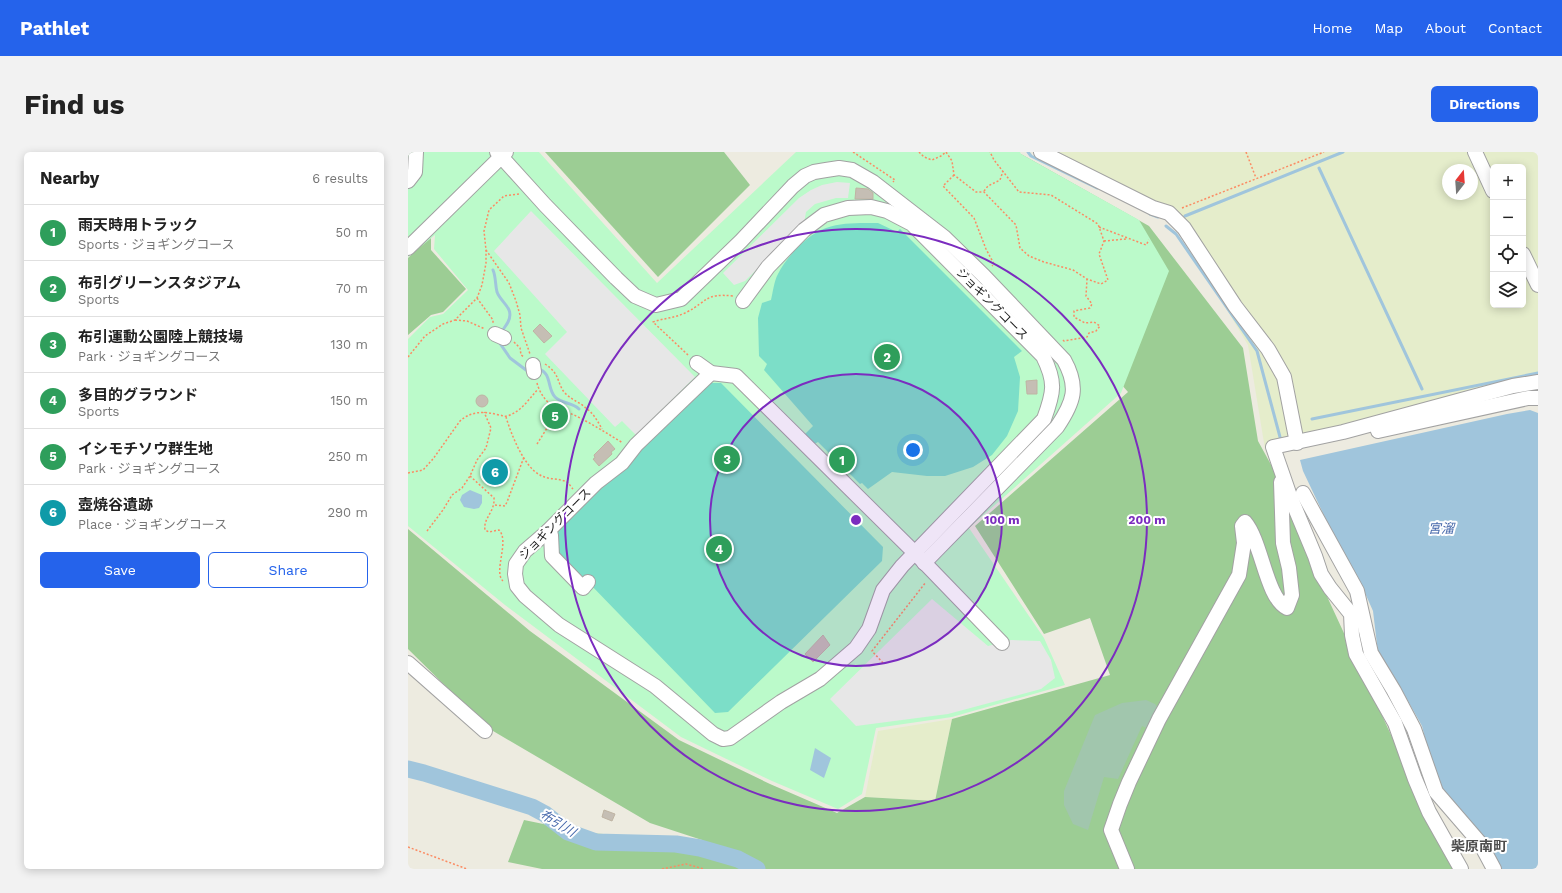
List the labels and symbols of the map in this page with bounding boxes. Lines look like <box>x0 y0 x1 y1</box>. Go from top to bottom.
north arrow <box>1442 164 1478 200</box>
street label: ジョギングコース <box>953 265 1031 343</box>
pin: 2 <box>874 342 900 372</box>
pin: 5 <box>542 401 568 431</box>
your location <box>903 440 923 460</box>
pin: 3 <box>714 444 740 474</box>
pin: 1 <box>829 445 855 475</box>
pin: 6 <box>482 457 508 487</box>
street label: ジョギングコース <box>516 485 594 563</box>
centre of rings <box>849 513 863 527</box>
text: 100 m <box>984 513 1020 527</box>
text: 200 m <box>1128 513 1166 527</box>
water label: 宮溜 <box>1428 521 1456 536</box>
pin: 4 <box>706 534 732 564</box>
water label: 布引川 <box>537 807 580 840</box>
district label: 柴原南町 <box>1451 838 1507 854</box>

